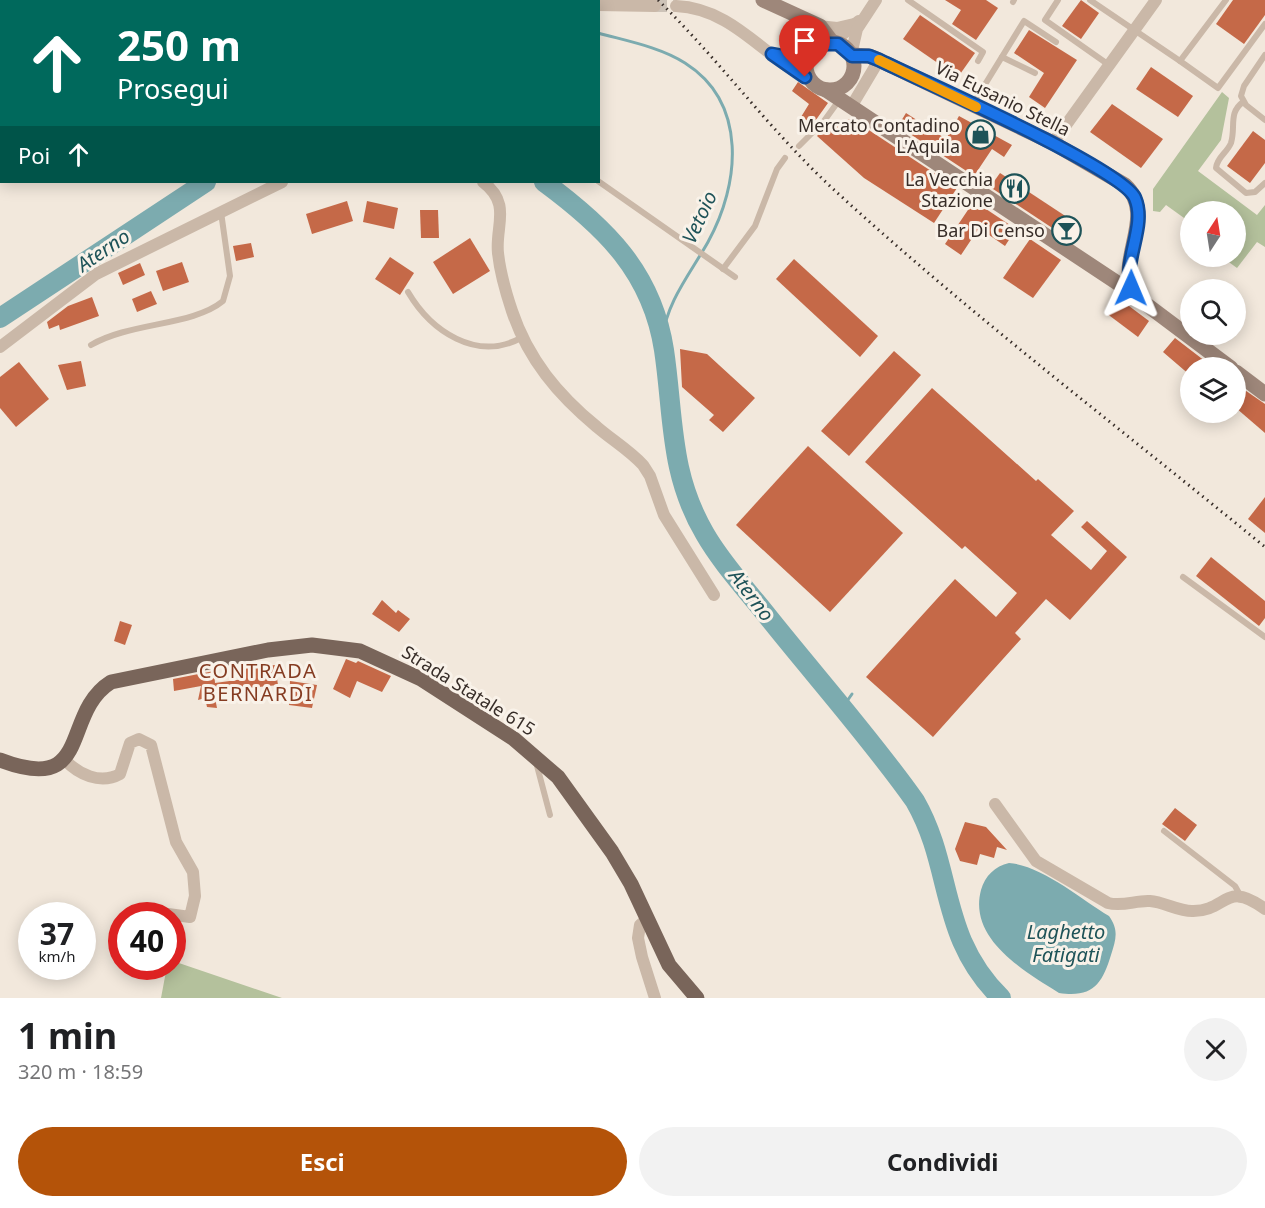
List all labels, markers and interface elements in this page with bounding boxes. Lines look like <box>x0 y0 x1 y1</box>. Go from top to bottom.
pin <box>779 15 830 77</box>
text: 250 m <box>117 16 241 73</box>
icon: ahead <box>18 24 96 102</box>
icon: arrive <box>788 24 821 57</box>
street label: Via Eusanio Stella <box>932 55 1074 141</box>
text: Prosegui <box>117 70 229 107</box>
place label: Mercato Contadino L'Aquila <box>798 113 960 158</box>
shop icon: Mercato Contadino L'Aquila <box>965 119 997 151</box>
icon: ahead <box>62 138 95 171</box>
text: Poi <box>18 140 50 170</box>
place label: La Vecchia Stazione <box>905 167 993 212</box>
restaurant icon: La Vecchia Stazione <box>998 173 1030 205</box>
water label: Vetoio <box>675 186 723 248</box>
north arrow <box>1180 201 1246 267</box>
map controls <box>1180 201 1246 423</box>
bar icon: Bar Di Censo <box>1050 214 1082 246</box>
place label: Bar Di Censo <box>936 218 1045 242</box>
water label: Aterno <box>69 222 135 279</box>
position arrow <box>1099 256 1163 320</box>
button: search <box>1180 279 1246 345</box>
button: layers <box>1180 357 1246 423</box>
water label: Aterno <box>722 562 780 627</box>
street label: Strada Statale 615 <box>398 639 540 741</box>
district label: CONTRADA BERNARDI <box>199 657 317 707</box>
speed limit sign: 40 <box>108 902 186 980</box>
text: 37 <box>40 913 74 954</box>
water label: Laghetto Fatigati <box>1027 918 1105 968</box>
text: km/h <box>39 946 75 966</box>
text: 1 min <box>18 1011 117 1060</box>
button: close <box>1184 1018 1247 1081</box>
text: 320 m · 18:59 <box>18 1058 143 1085</box>
button: Esci <box>18 1127 627 1196</box>
button: Condividi <box>639 1127 1247 1196</box>

